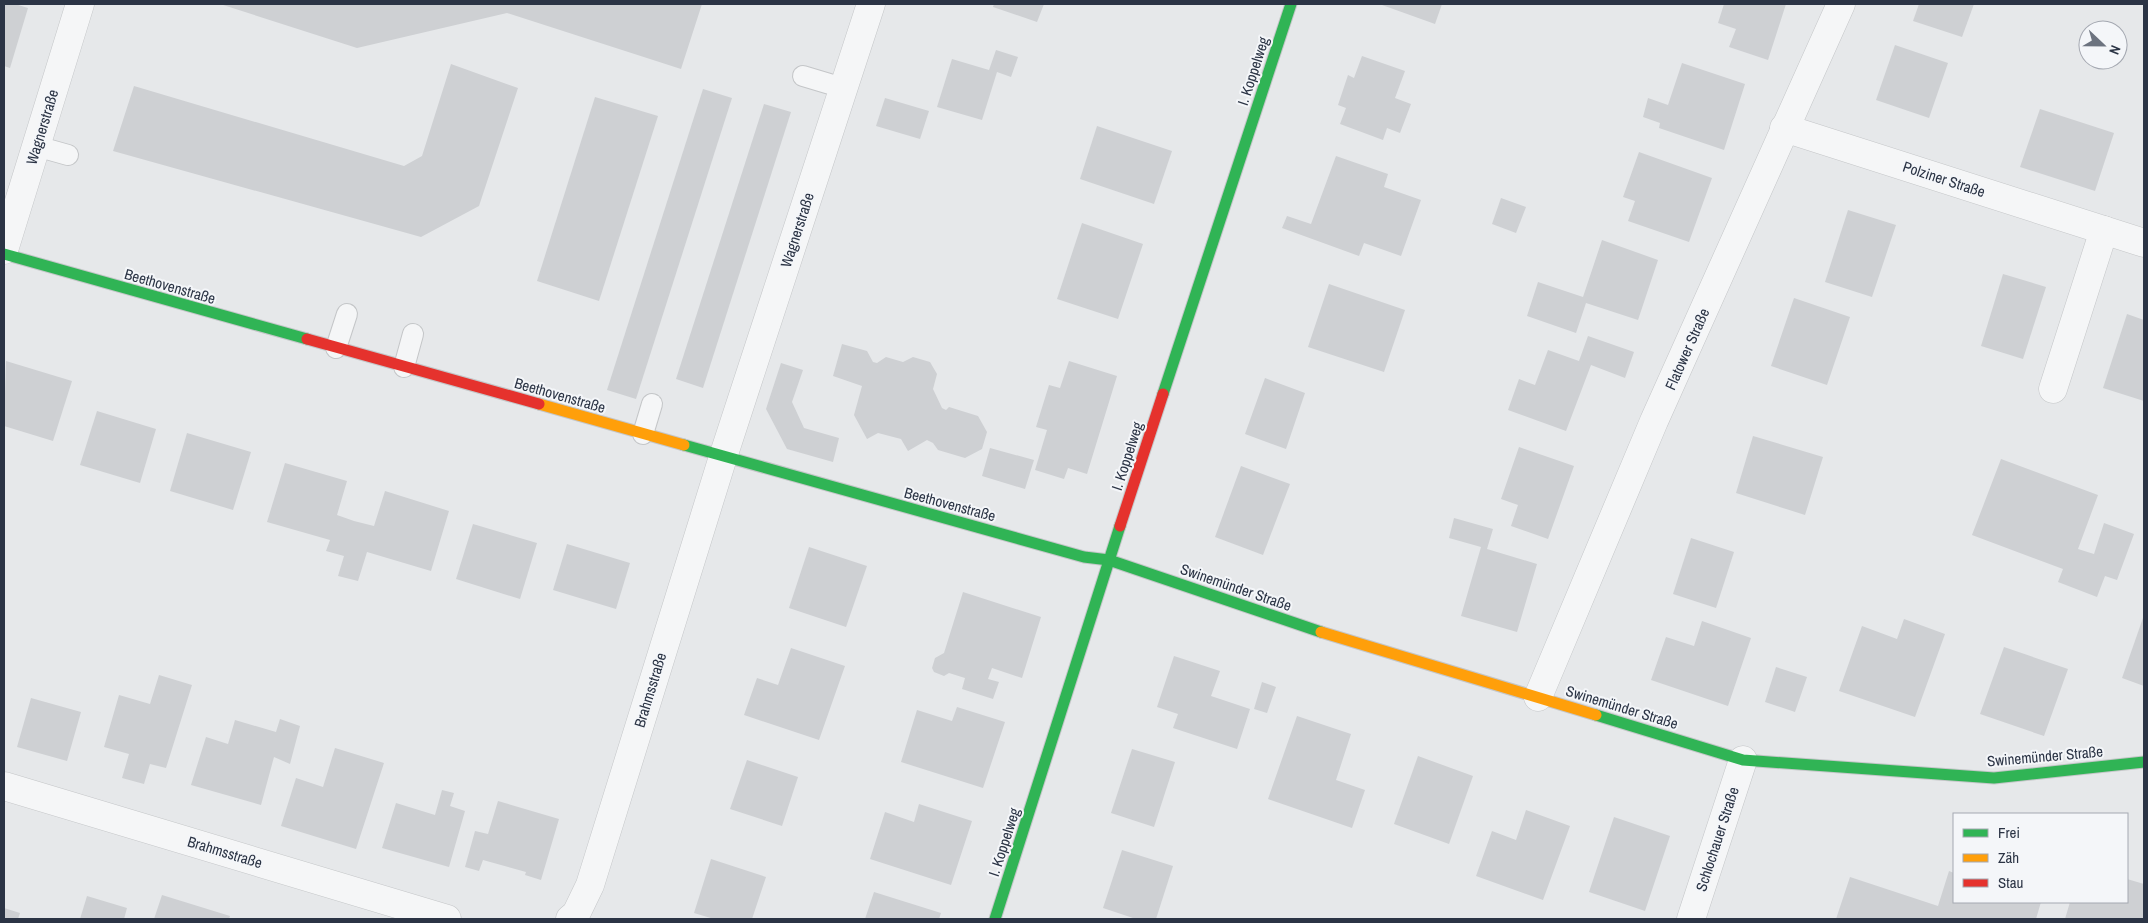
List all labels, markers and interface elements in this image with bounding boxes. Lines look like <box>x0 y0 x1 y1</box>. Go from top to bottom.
north arrow <box>2078 20 2128 70</box>
street label: I. Koppelweg <box>1232 34 1274 108</box>
text: N <box>2105 43 2125 57</box>
street label: Wagnerstraße <box>21 87 63 167</box>
street label: Polziner Straße <box>1900 156 1988 202</box>
street label: Wagnerstraße <box>775 190 819 270</box>
street label: Beethovenstraße <box>122 263 218 309</box>
street label: Flatower Straße <box>1660 305 1714 393</box>
street label: Beethovenstraße <box>512 372 608 418</box>
street label: I. Koppelweg <box>1106 419 1148 493</box>
street label: Beethovenstraße <box>902 482 998 526</box>
street label: Swinemünder Straße <box>1178 558 1295 616</box>
street label: Brahmsstraße <box>629 650 671 730</box>
street label: Swinemünder Straße <box>1563 680 1681 734</box>
street label: Swinemünder Straße <box>1986 740 2104 772</box>
street label: Schlochauer Straße <box>1690 784 1744 894</box>
street label: I. Koppelweg <box>983 805 1025 879</box>
legend <box>1953 813 2128 903</box>
text: Frei <box>1998 822 2020 843</box>
street label: Brahmsstraße <box>185 831 265 873</box>
text: Zäh <box>1998 847 2019 868</box>
text: Stau <box>1998 872 2023 893</box>

